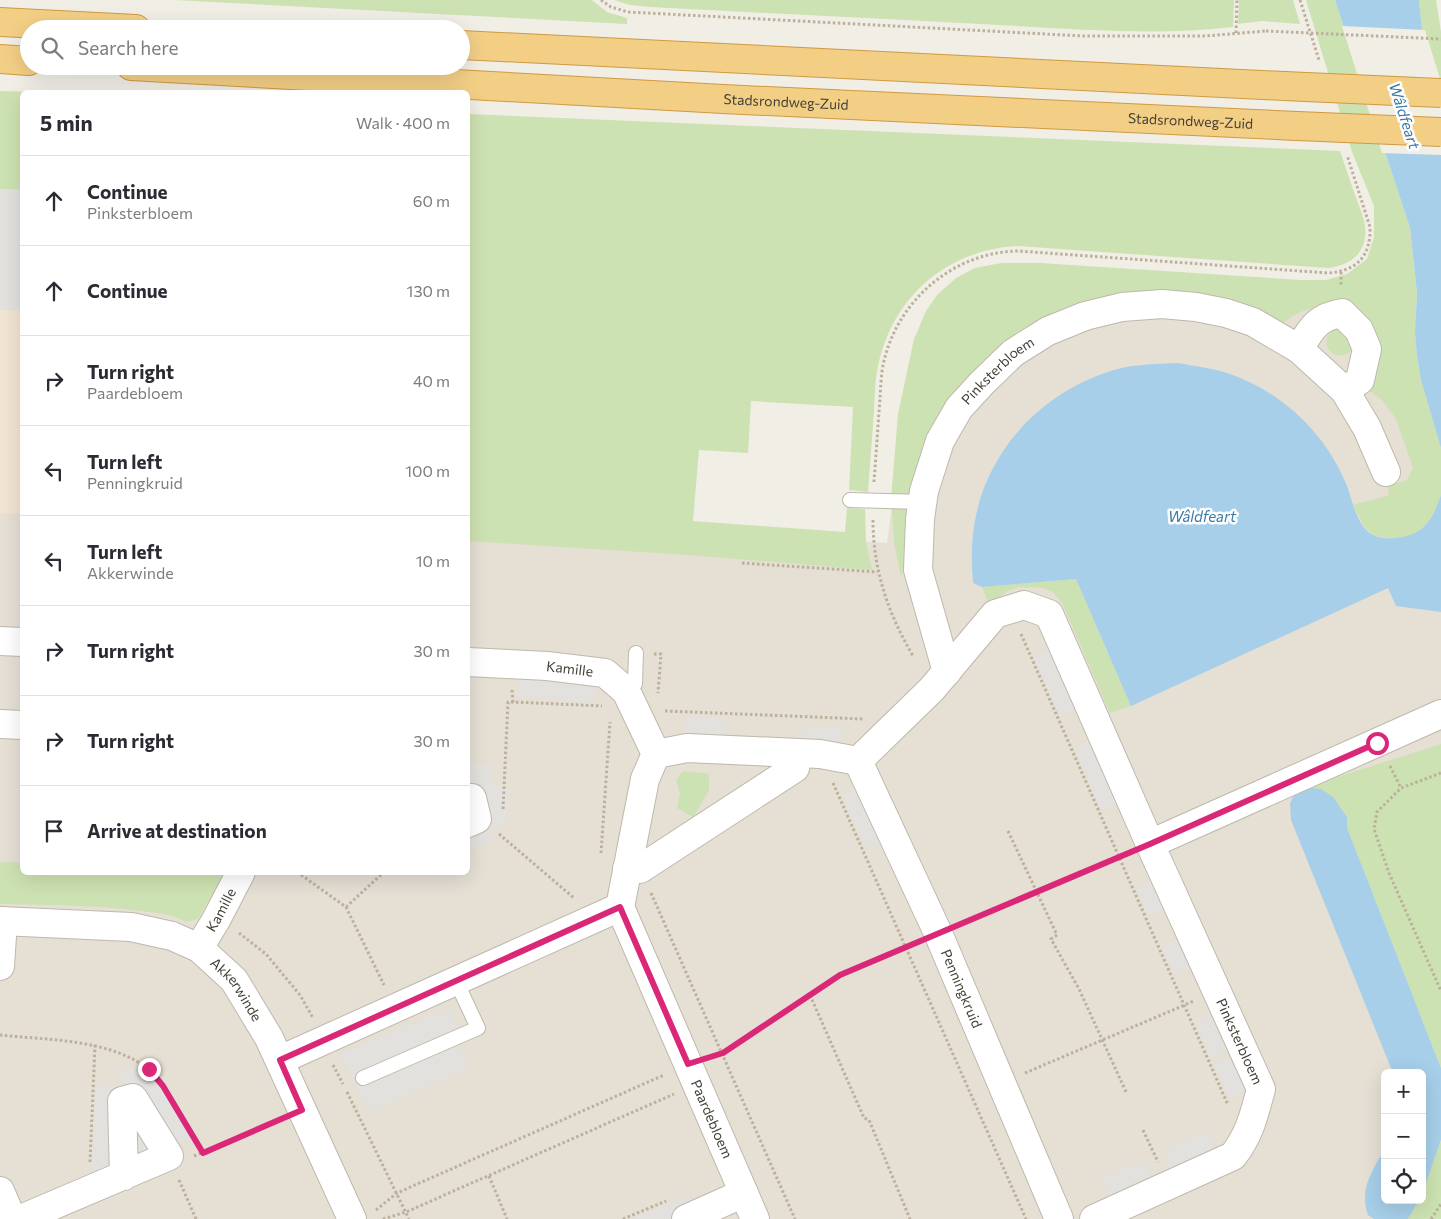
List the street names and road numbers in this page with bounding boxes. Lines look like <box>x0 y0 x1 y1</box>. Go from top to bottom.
street label: Stadsrondweg-Zuid <box>723 90 849 113</box>
street label: Stadsrondweg-Zuid <box>1128 109 1254 132</box>
street label: Pinksterbloem <box>958 333 1037 408</box>
street label: Kamille <box>545 657 594 680</box>
street label: Kamille <box>202 885 239 935</box>
street label: Penningkruid <box>938 946 986 1030</box>
street label: Akkerwinde <box>207 954 266 1024</box>
street label: Pinksterbloem <box>1213 995 1267 1087</box>
street label: Paardebloem <box>688 1077 737 1161</box>

